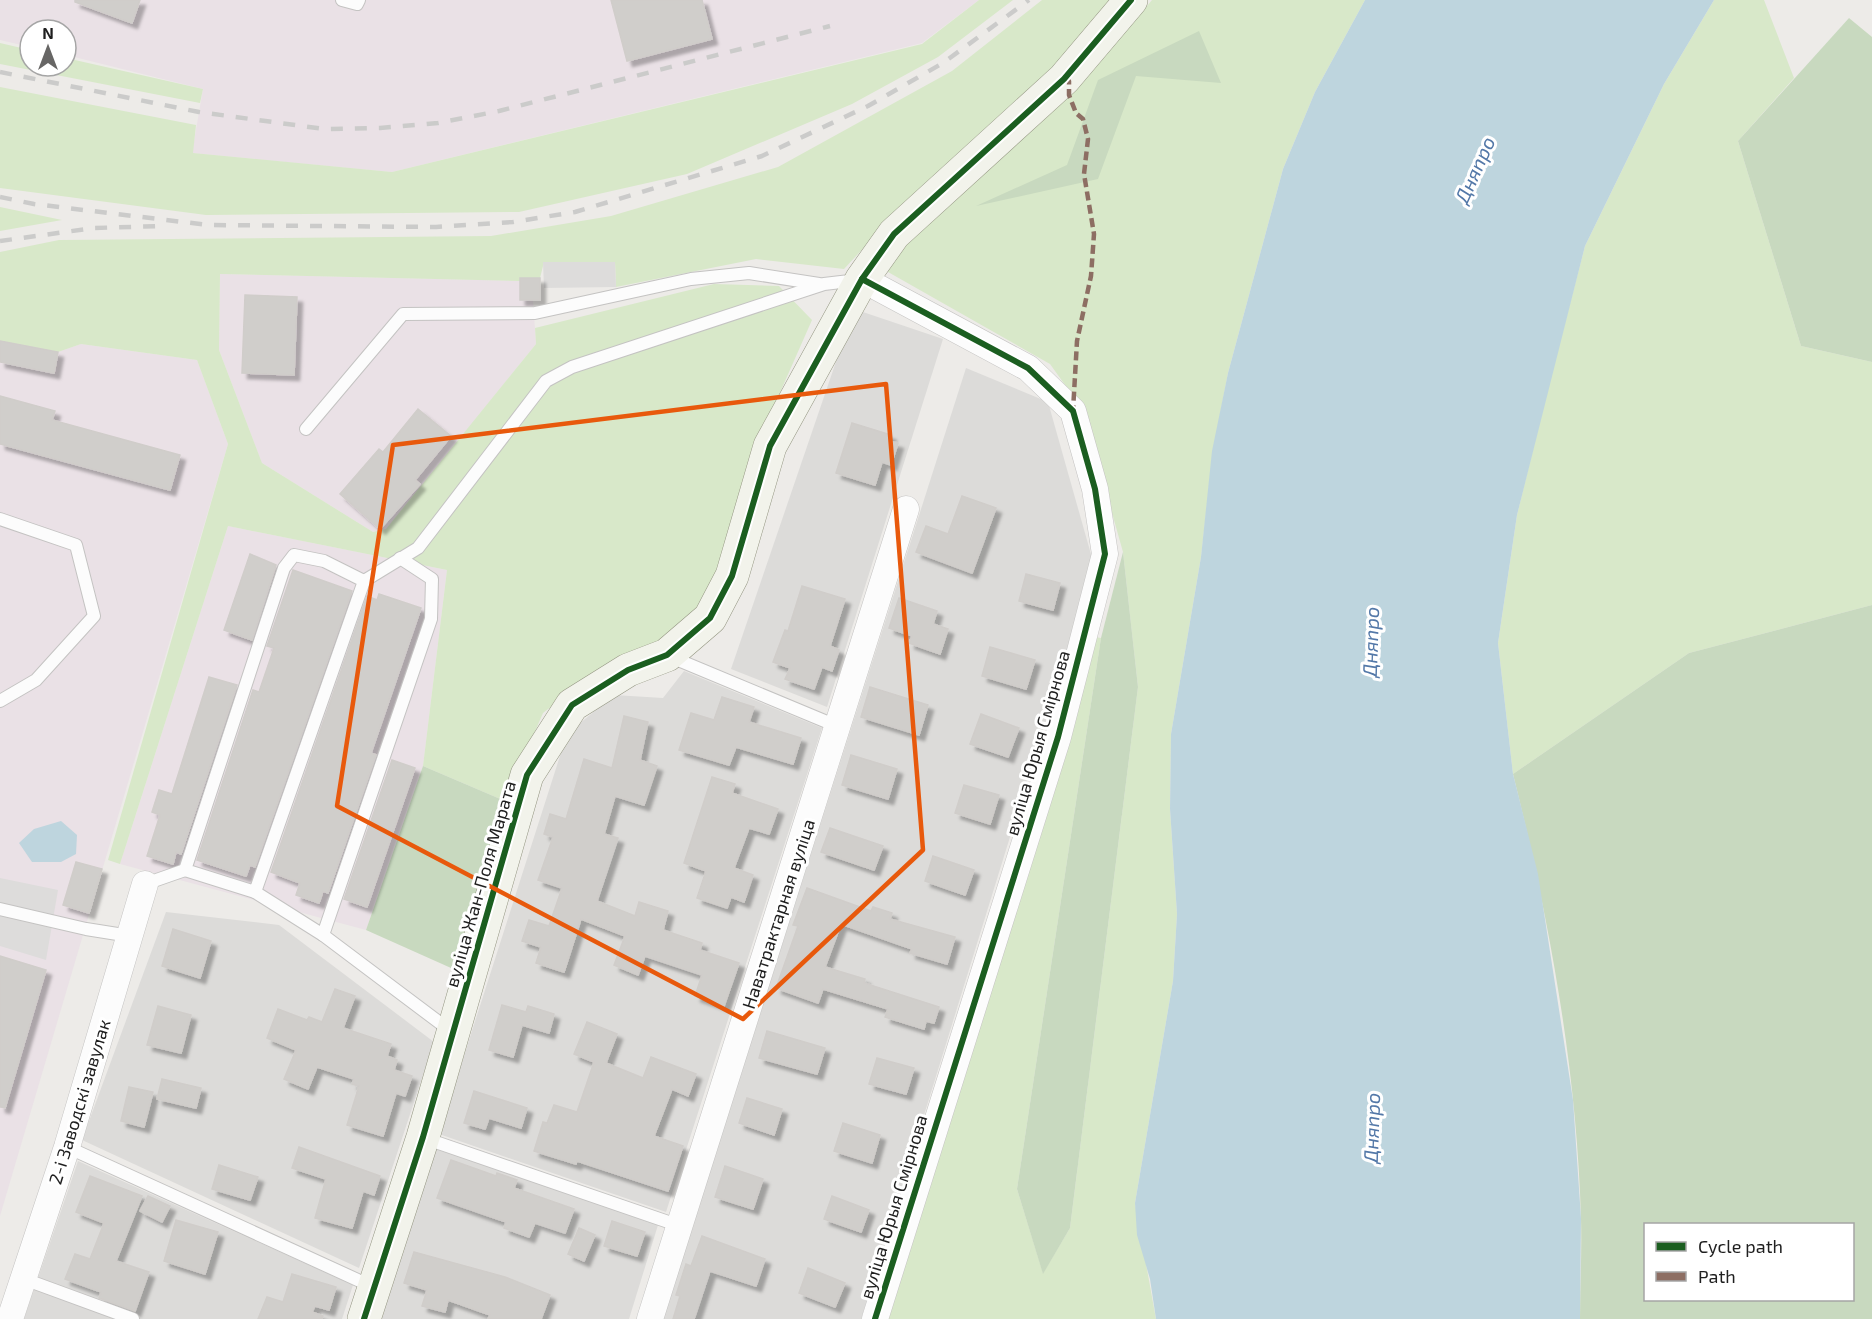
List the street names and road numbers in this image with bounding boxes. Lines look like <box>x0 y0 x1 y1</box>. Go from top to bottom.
street label: вуліца Юрыя Смірнова <box>1000 648 1074 838</box>
street label: вуліца Жан-Поля Марата <box>440 778 520 990</box>
street label: Наватрактарная вуліца <box>737 816 819 1011</box>
street label: 2-і Заводскі завулак <box>43 1016 115 1187</box>
street label: вуліца Юрыя Смірнова <box>855 1112 932 1301</box>

